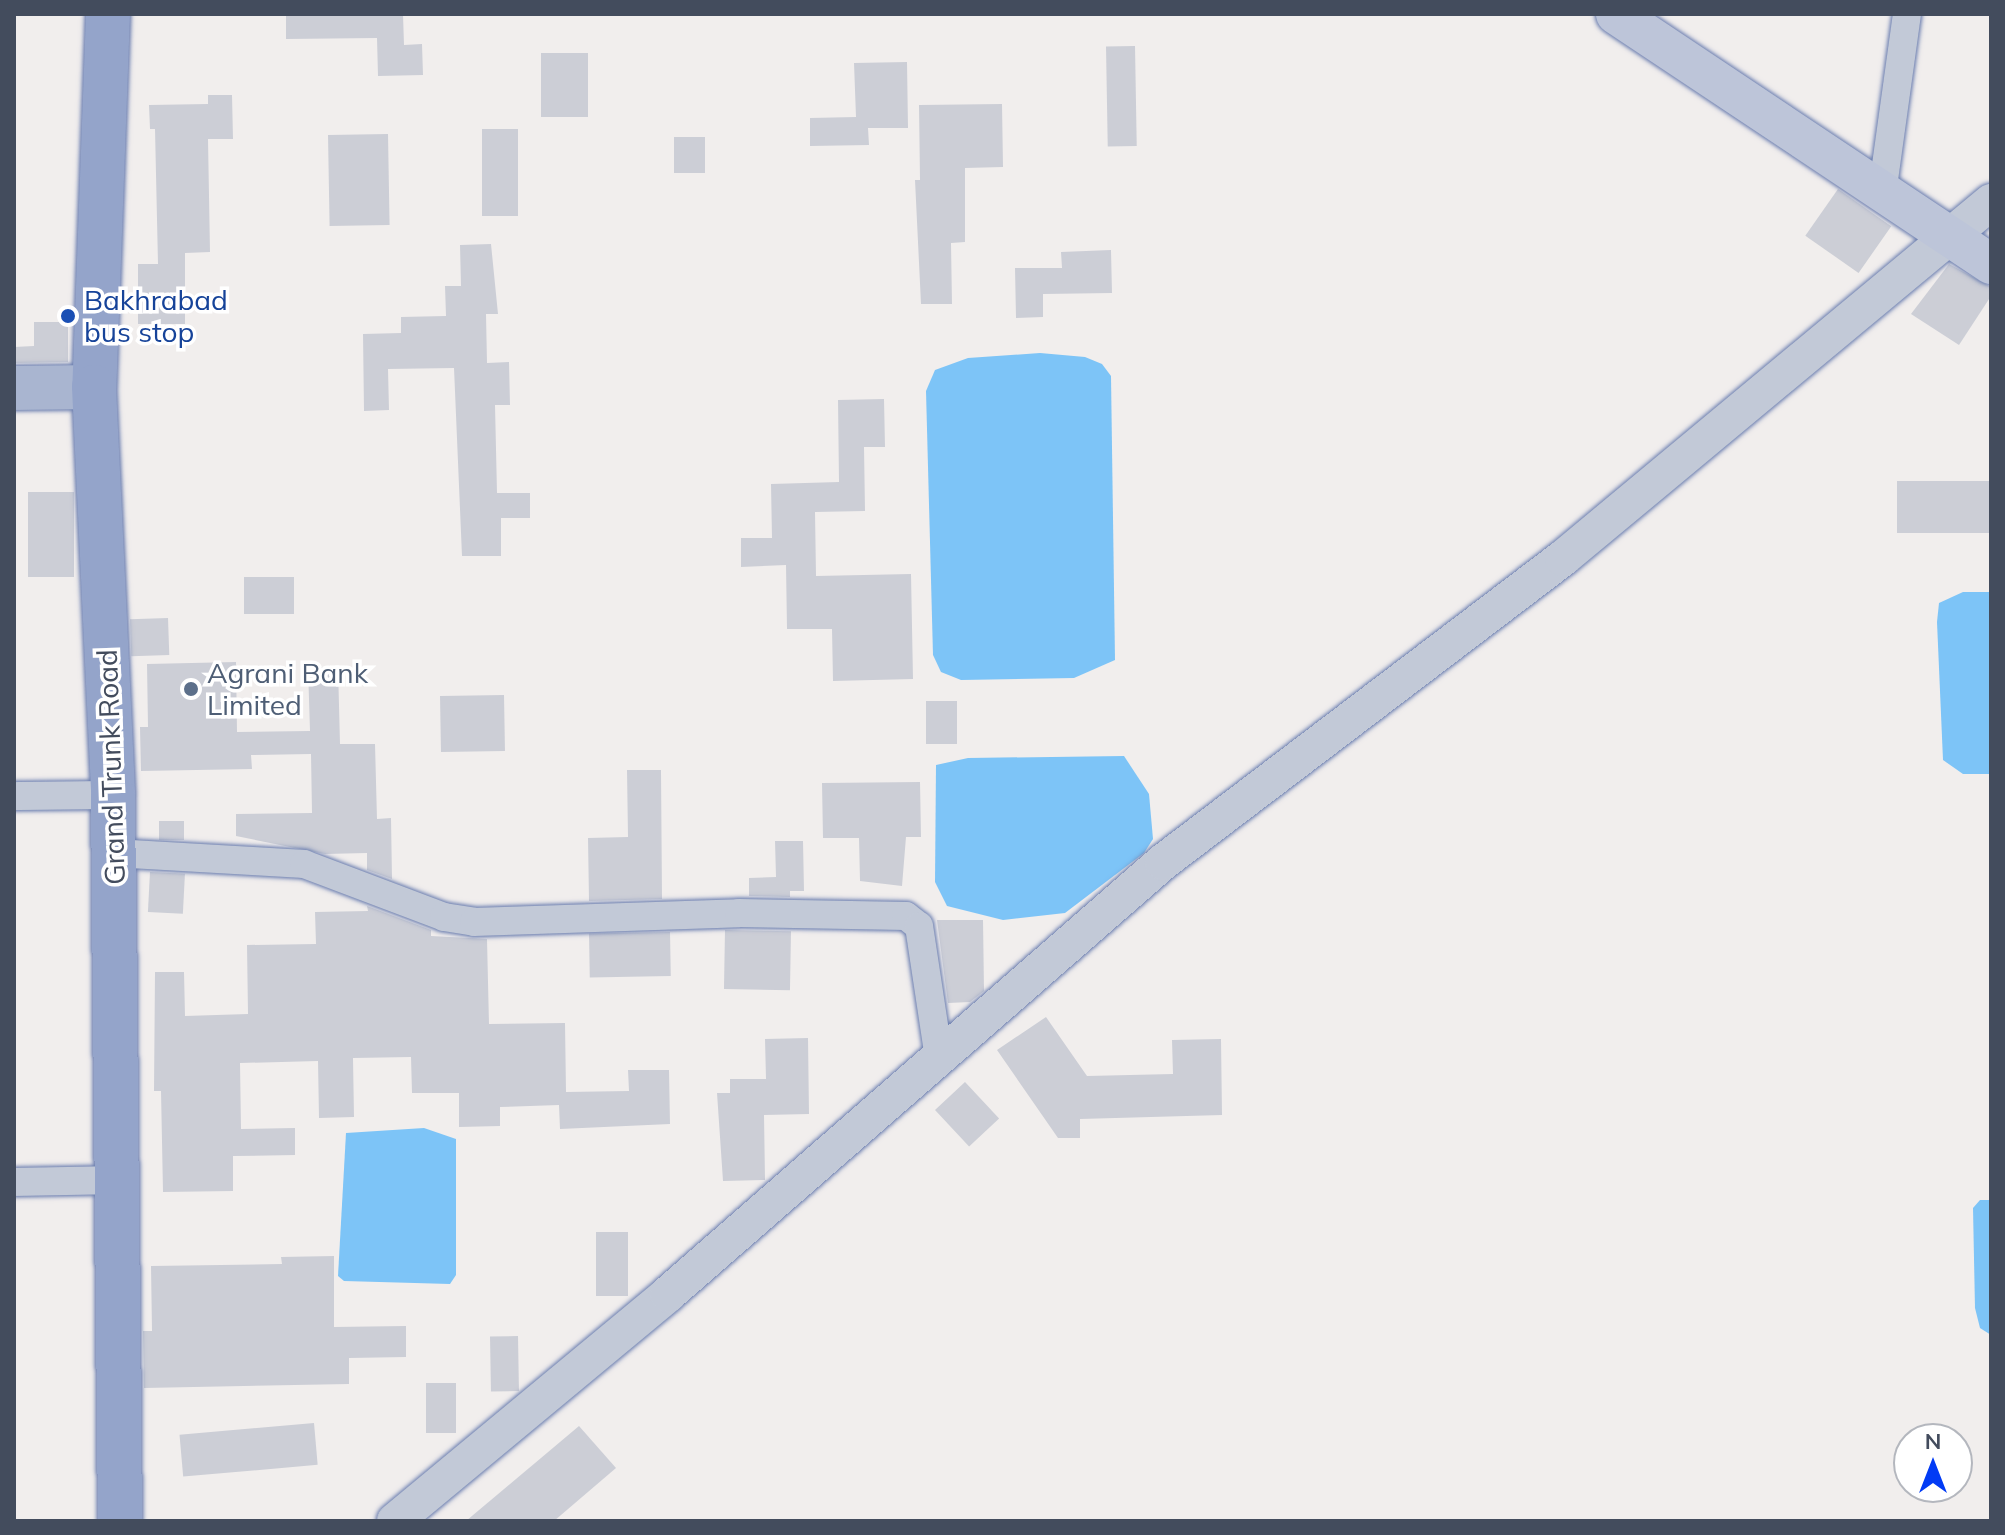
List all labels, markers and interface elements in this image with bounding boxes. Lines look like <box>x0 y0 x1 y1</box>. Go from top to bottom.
place label: Bakhrabad bus stop <box>84 283 228 349</box>
marker: Bakhrabad bus stop <box>59 307 77 325</box>
street label: Grand Trunk Road <box>90 649 132 885</box>
place label: Agrani Bank Limited <box>207 656 368 722</box>
marker: Agrani Bank Limited <box>182 680 200 698</box>
north arrow <box>1893 1423 1973 1503</box>
text: N <box>1925 1427 1941 1455</box>

